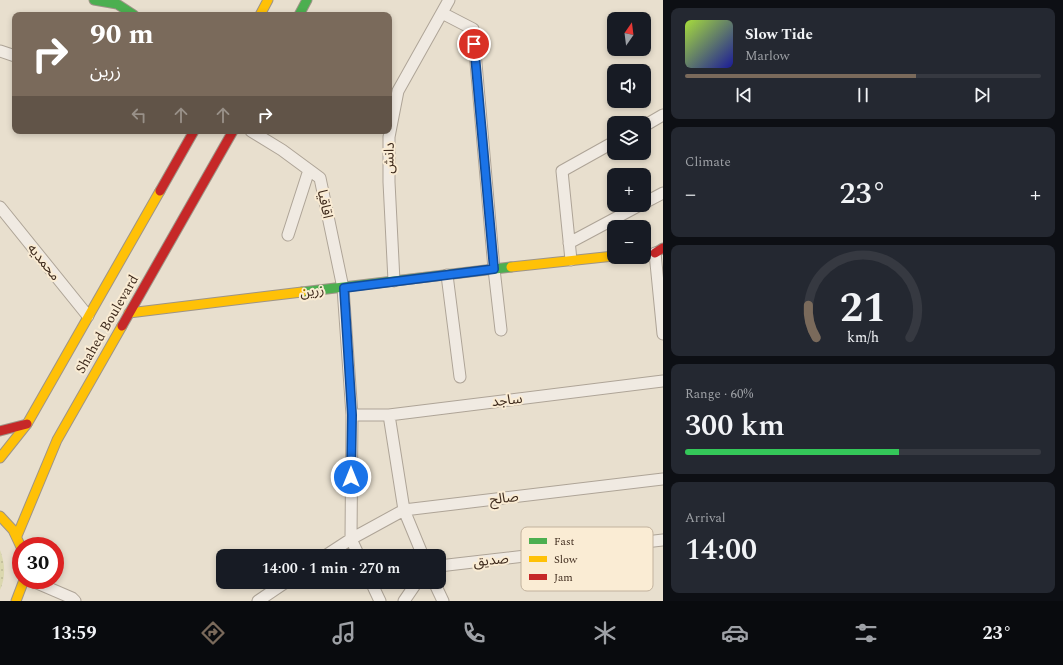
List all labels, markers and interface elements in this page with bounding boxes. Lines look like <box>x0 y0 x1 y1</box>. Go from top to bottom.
north arrow <box>607 12 651 56</box>
map controls <box>607 12 651 264</box>
text: 90 m <box>90 13 154 56</box>
text: Slow Tide <box>745 23 813 46</box>
pin <box>457 27 491 61</box>
icon: right <box>24 28 76 80</box>
icon: arrive <box>463 33 485 55</box>
text: Marlow <box>745 46 790 66</box>
text: زرین <box>90 58 121 85</box>
button: sound <box>607 64 651 108</box>
icon: previous <box>733 84 755 106</box>
icon: pause <box>852 84 874 106</box>
icon: next <box>971 84 993 106</box>
icon: left <box>128 104 150 126</box>
icon: ahead <box>170 104 192 126</box>
icon: ahead <box>212 104 234 126</box>
icon: right <box>254 104 276 126</box>
button: layers <box>607 116 651 160</box>
street label: دانش <box>378 142 400 174</box>
text: Climate <box>685 152 731 172</box>
button: + <box>607 168 651 212</box>
text: 23° <box>839 171 887 217</box>
text: − <box>685 178 696 211</box>
text: + <box>1030 178 1041 211</box>
street label: اقاقیا <box>312 188 338 220</box>
button: − <box>607 220 651 264</box>
street label: محمدیه <box>22 239 66 285</box>
street label: Shahed Boulevard <box>70 270 144 377</box>
text: 21 <box>840 277 886 340</box>
street label: زرین <box>299 279 325 303</box>
text: km/h <box>847 327 879 349</box>
text: Range · 60% <box>685 384 753 404</box>
street label: ساجد <box>490 388 524 412</box>
text: 300 km <box>685 403 785 449</box>
position arrow <box>330 456 372 498</box>
street label: صالح <box>488 486 520 510</box>
text: Arrival <box>685 508 726 528</box>
legend <box>521 527 653 591</box>
text: 14:00 <box>685 527 757 573</box>
text: Fast <box>554 533 575 550</box>
speed limit sign: 30 <box>12 537 64 589</box>
street label: صدیق <box>472 548 510 572</box>
text: Slow <box>554 551 578 568</box>
text: 14:00 · 1 min · 270 m <box>262 557 400 580</box>
text: Jam <box>554 569 573 586</box>
icon: directions <box>199 619 227 647</box>
icon: music <box>330 619 358 647</box>
icon: phone <box>460 619 488 647</box>
icon: climate <box>591 619 619 647</box>
icon: car <box>721 619 749 647</box>
icon: filters <box>852 619 880 647</box>
text: 13:59 <box>51 620 97 647</box>
text: 23° <box>982 620 1012 647</box>

